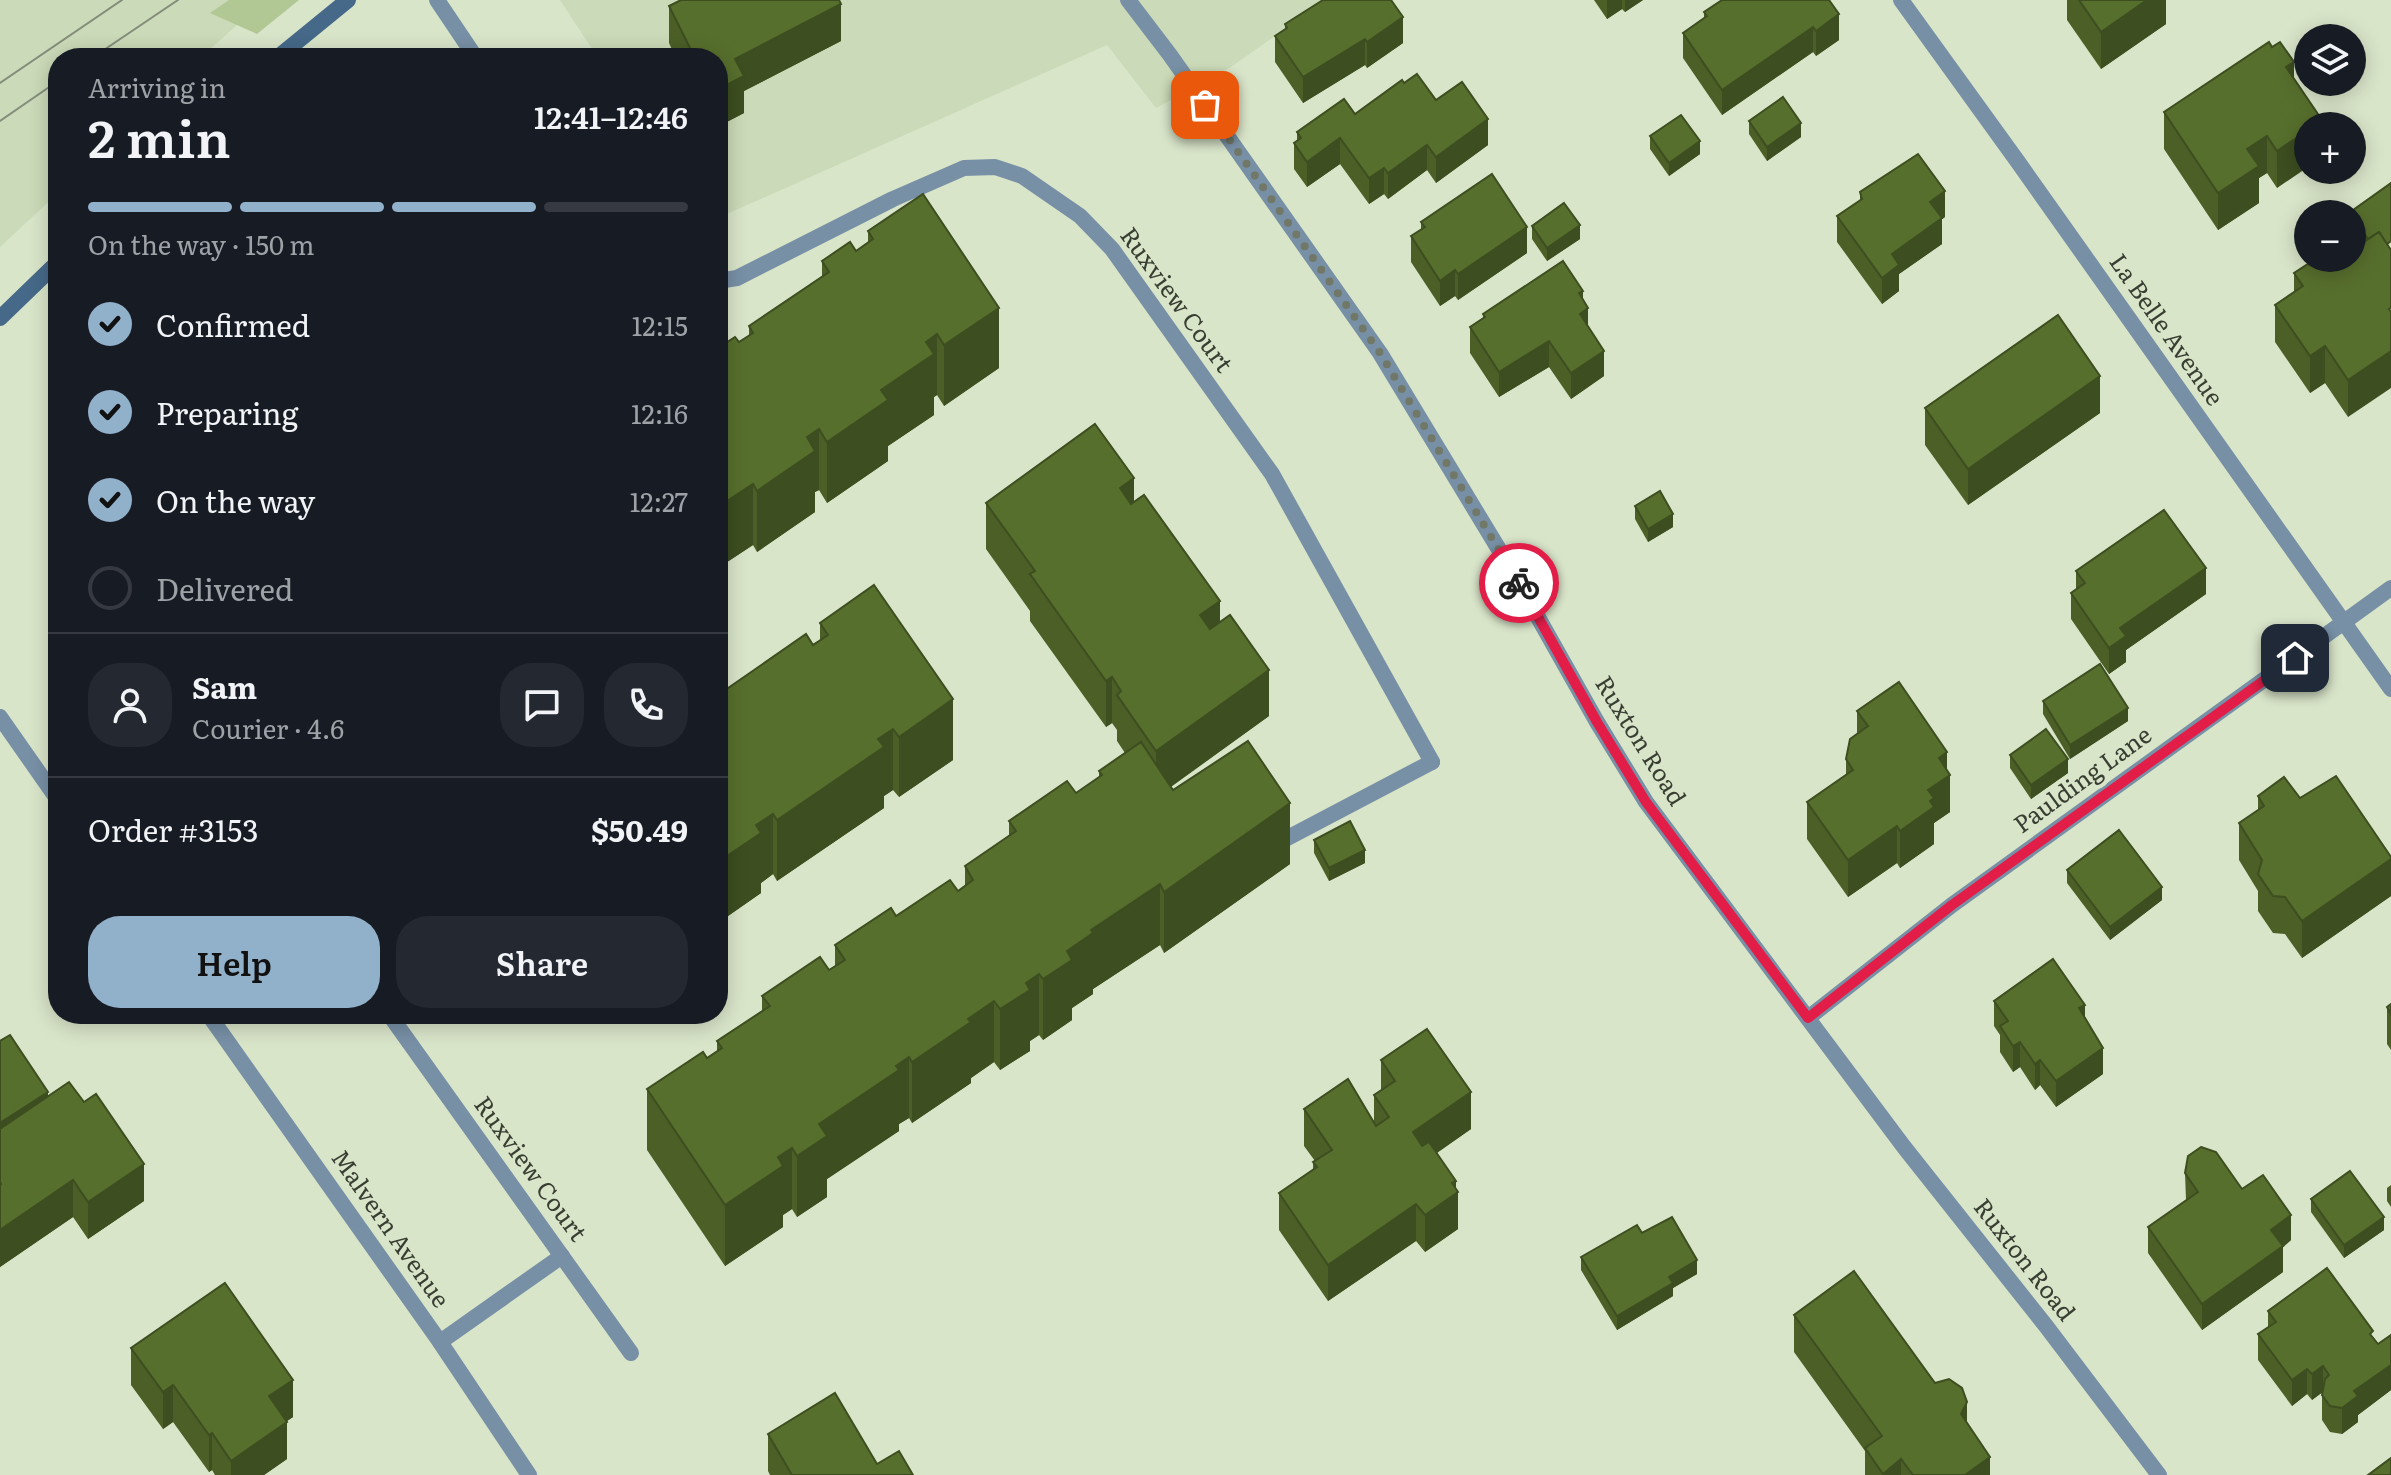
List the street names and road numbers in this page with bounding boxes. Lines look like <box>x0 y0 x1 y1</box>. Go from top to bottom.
street label: Ruxview Court <box>1113 219 1243 379</box>
street label: La Belle Avenue <box>2103 245 2234 412</box>
street label: Ruxton Road <box>1588 668 1696 812</box>
street label: Paulding Lane <box>2005 716 2158 840</box>
street label: Ruxview Court <box>467 1088 597 1248</box>
street label: Malvern Avenue <box>324 1141 460 1314</box>
street label: Ruxton Road <box>1967 1190 2085 1327</box>

